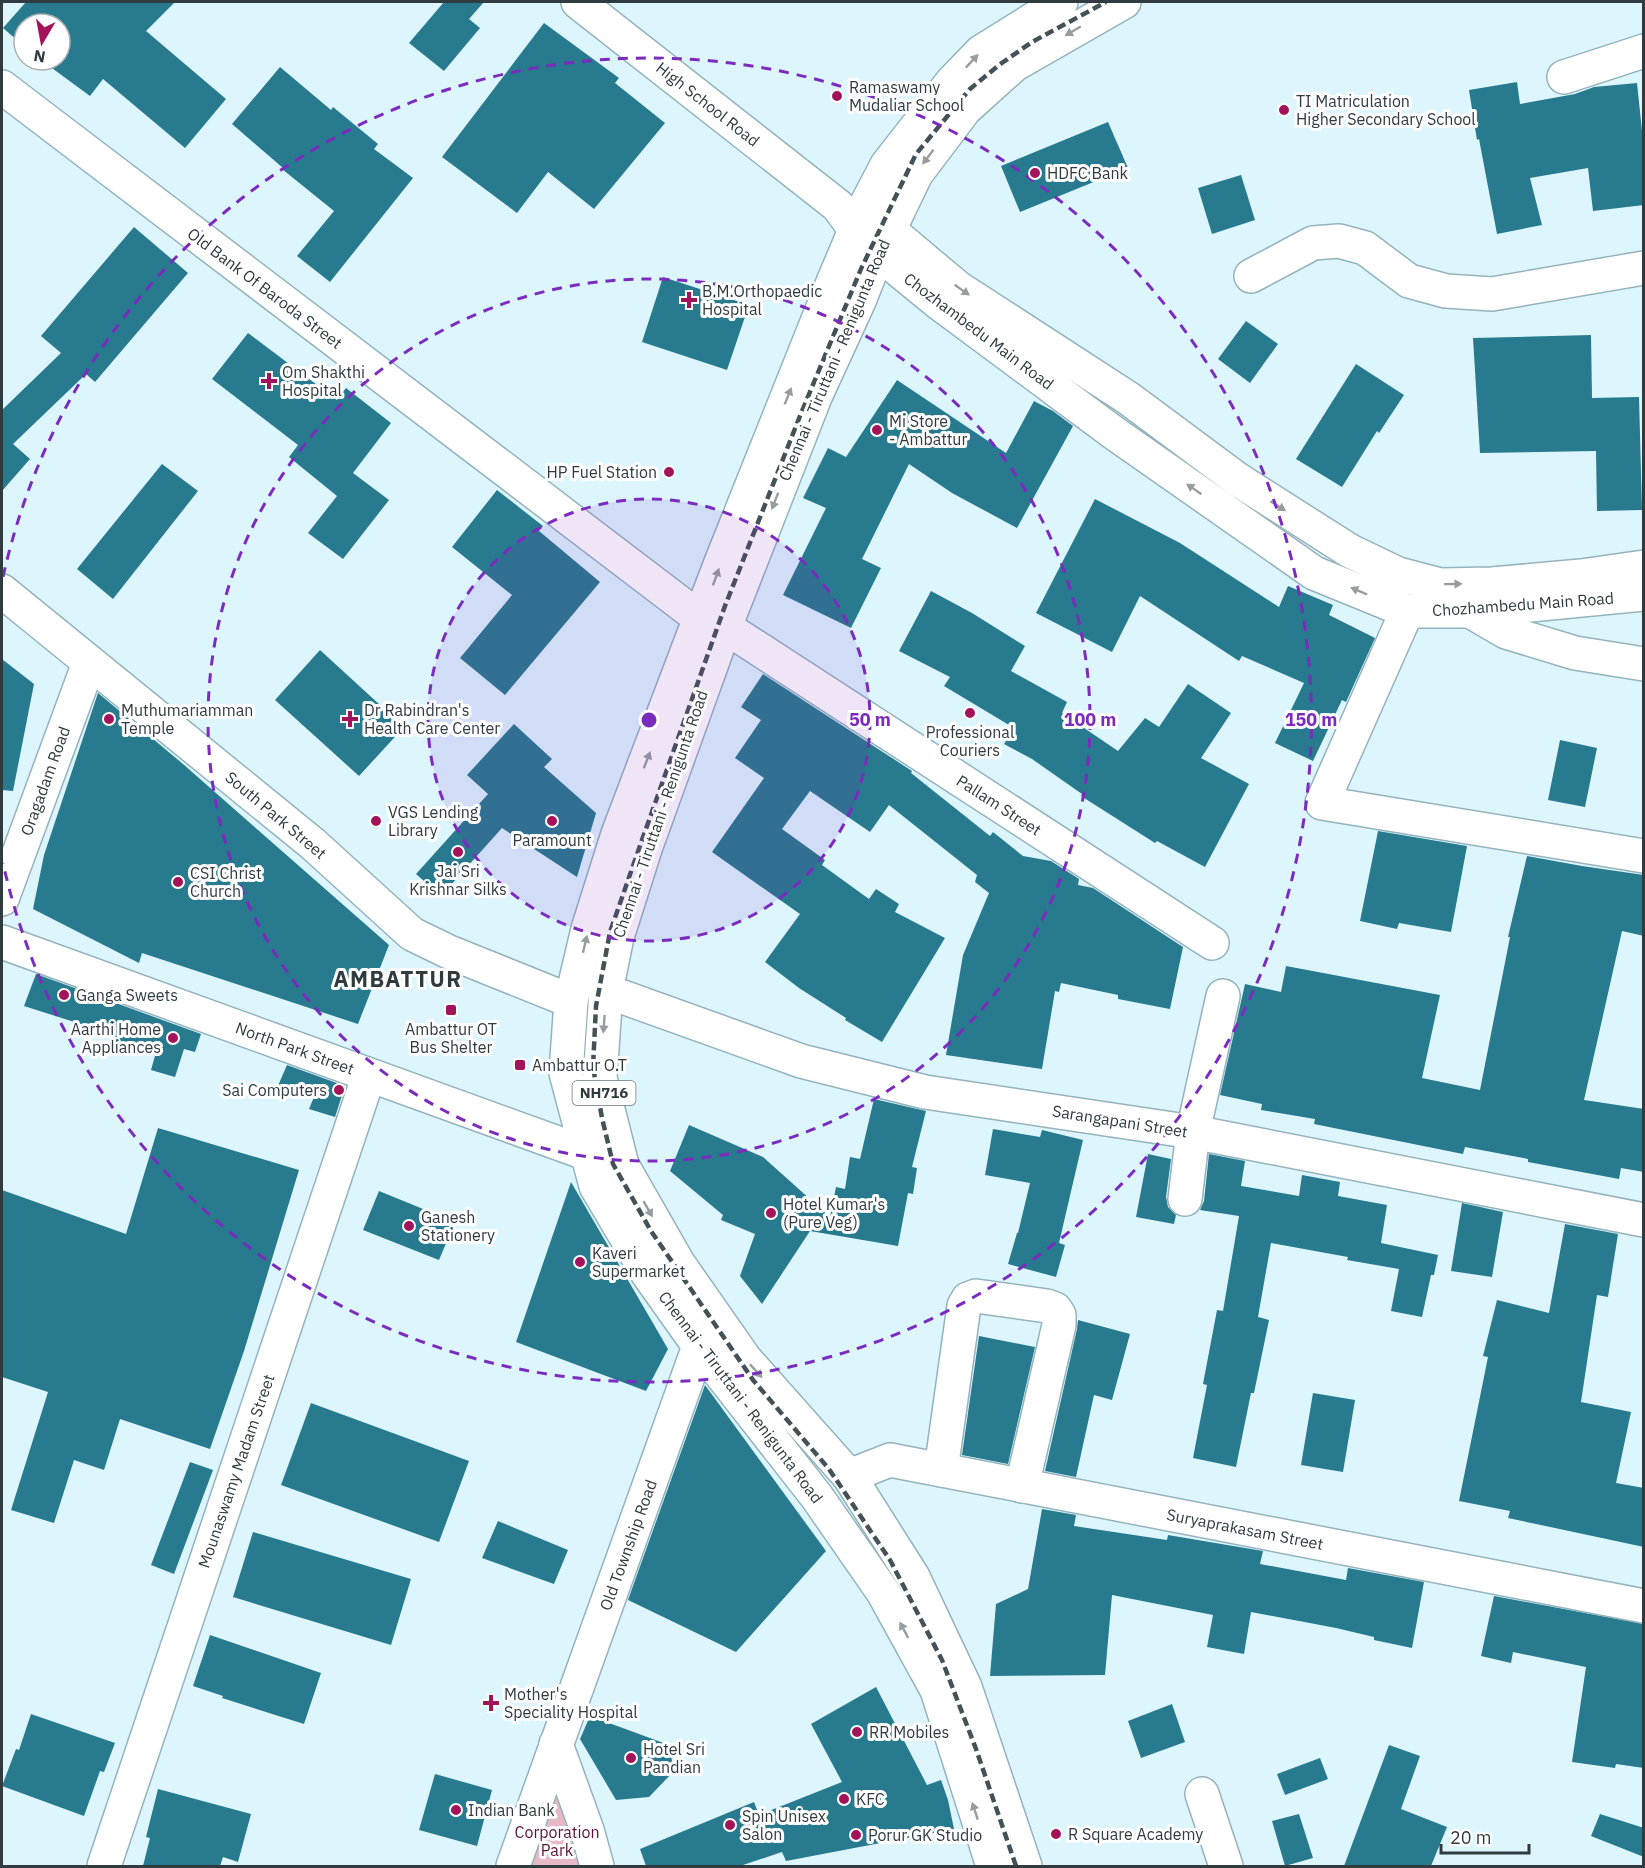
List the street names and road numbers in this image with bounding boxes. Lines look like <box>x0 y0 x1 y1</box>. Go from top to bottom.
street label: High School Road <box>652 57 764 151</box>
street label: Old Bank Of Baroda Street <box>184 223 346 353</box>
street label: Chennai - Tiruttani - Renigunta Road <box>774 236 894 484</box>
street label: Chozhambedu Main Road <box>900 268 1058 394</box>
street label: Chozhambedu Main Road <box>1431 588 1615 620</box>
street label: Chennai - Tiruttani - Renigunta Road <box>608 688 712 940</box>
street label: Oragadam Road <box>16 724 74 838</box>
street label: South Park Street <box>221 767 331 863</box>
street label: Pallam Street <box>953 770 1045 840</box>
street label: North Park Street <box>233 1017 357 1079</box>
road number: NH716 <box>572 1081 636 1105</box>
street label: Sarangapani Street <box>1051 1100 1189 1142</box>
street label: Chennai - Tiruttani - Renigunta Road <box>655 1287 827 1507</box>
street label: Mounaswamy Madam Street <box>193 1371 279 1571</box>
street label: Old Township Road <box>595 1477 661 1613</box>
street label: Suryaprakasam Street <box>1165 1504 1325 1554</box>

